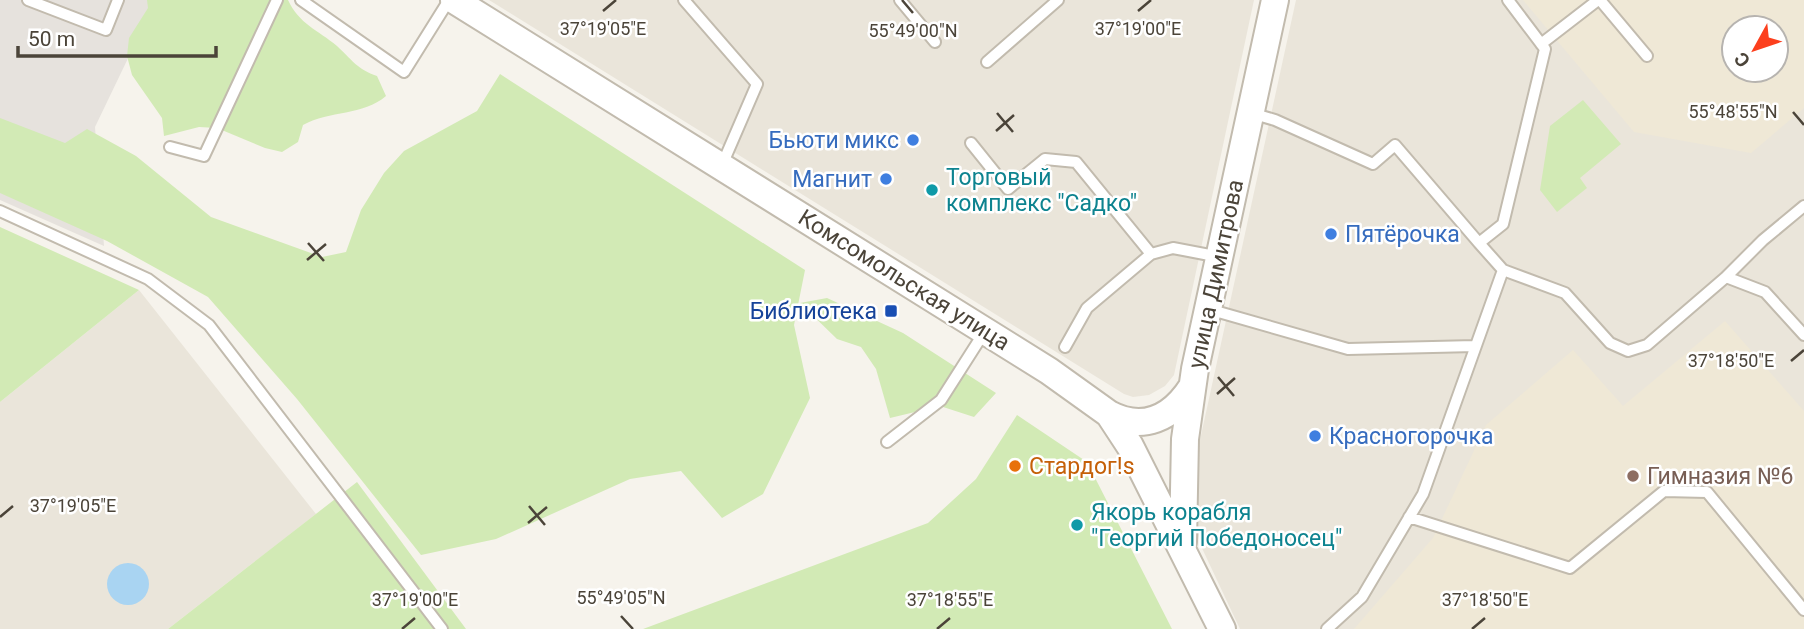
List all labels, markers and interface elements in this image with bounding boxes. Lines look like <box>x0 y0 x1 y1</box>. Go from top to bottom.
scale bar <box>18 14 215 58</box>
north arrow <box>1720 14 1790 84</box>
text: 37°19'05"E <box>560 18 646 39</box>
text: 37°19'00"E <box>1095 18 1181 39</box>
text: 55°49'00"N <box>868 20 958 41</box>
text: 50 m <box>28 27 75 51</box>
text: С <box>1730 47 1755 72</box>
text: 55°48'55"N <box>1688 101 1778 122</box>
place label: Бьюти микс <box>769 127 899 154</box>
marker: Бьюти микс <box>905 132 921 148</box>
place label: Торговый комплекс "Садко" <box>946 164 1137 217</box>
place label: Магнит <box>792 166 872 193</box>
marker: Магнит <box>878 171 894 187</box>
street label: улица Димитрова <box>1183 177 1249 371</box>
marker: Торговый комплекс "Садко" <box>924 182 940 198</box>
street label: Комсомольская улица <box>793 204 1015 356</box>
place label: Пятёрочка <box>1345 221 1460 248</box>
marker: Пятёрочка <box>1323 226 1339 242</box>
place label: Библиотека <box>750 298 877 325</box>
marker: Библиотека <box>883 303 899 319</box>
text: 37°18'50"E <box>1688 350 1774 371</box>
place label: Красногорочка <box>1329 423 1493 450</box>
marker: Красногорочка <box>1307 428 1323 444</box>
place label: Стардог!s <box>1029 453 1135 480</box>
marker: Стардог!s <box>1007 458 1023 474</box>
place label: Гимназия №6 <box>1647 463 1793 490</box>
marker: Гимназия №6 <box>1625 468 1641 484</box>
text: 37°19'05"E <box>30 495 116 516</box>
place label: Якорь корабля "Георгий Победоносец" <box>1091 499 1342 552</box>
marker: Якорь корабля "Георгий Победоносец" <box>1069 517 1085 533</box>
text: 55°49'05"N <box>576 587 666 608</box>
text: 37°19'00"E <box>372 589 458 610</box>
text: 37°18'55"E <box>907 589 993 610</box>
text: 37°18'50"E <box>1442 589 1528 610</box>

